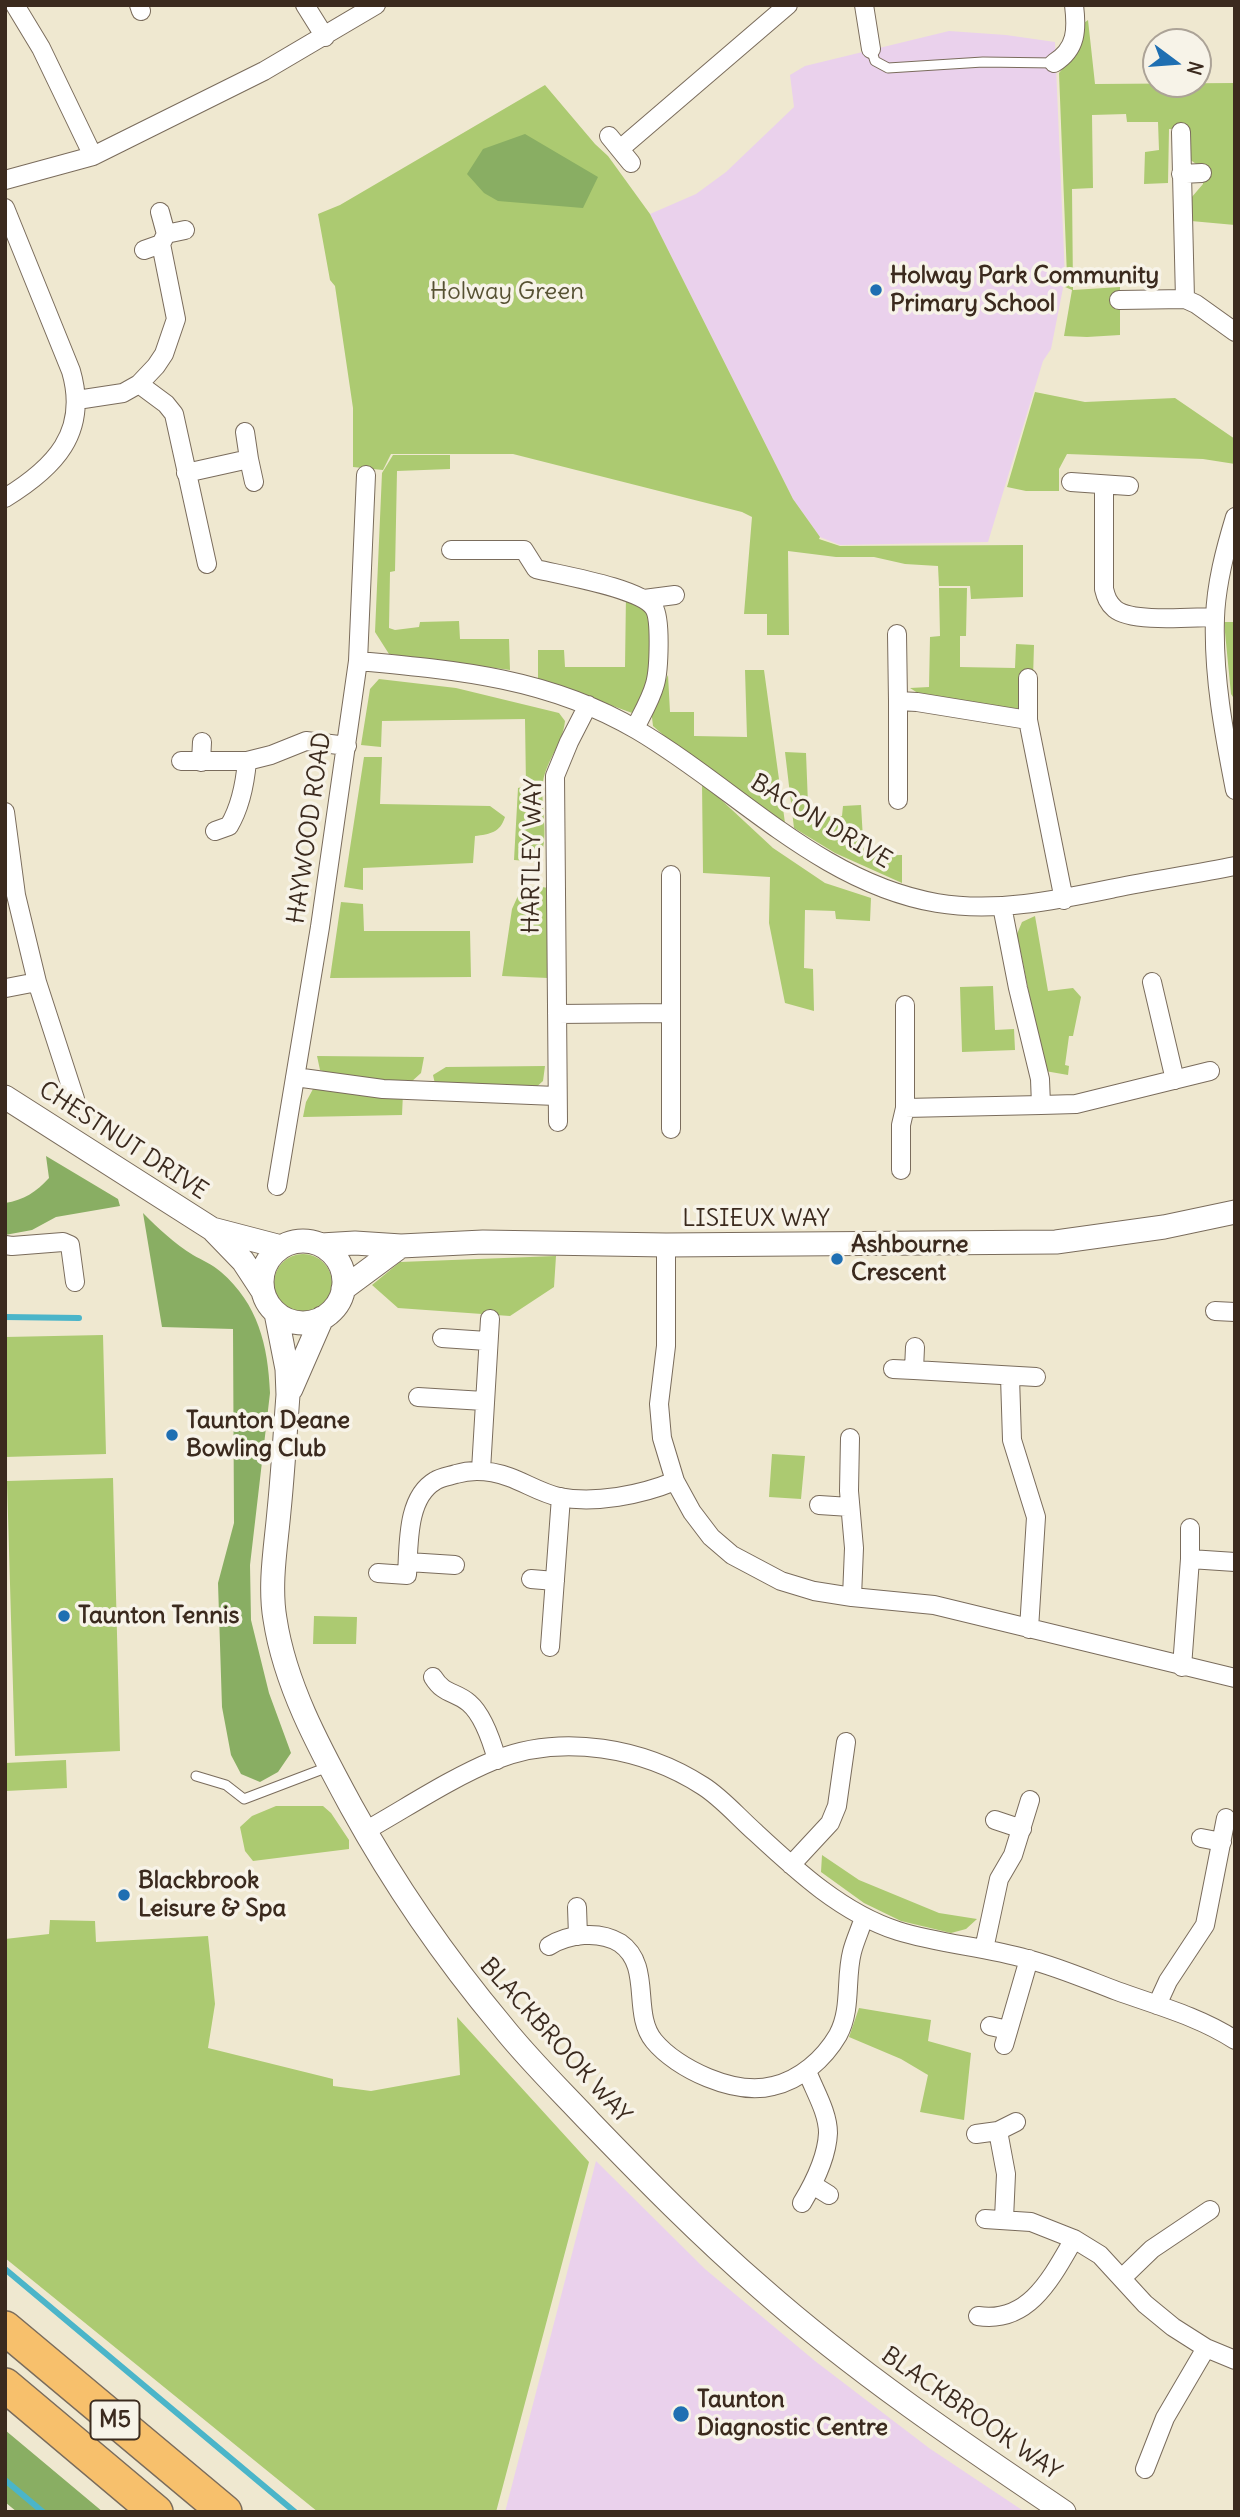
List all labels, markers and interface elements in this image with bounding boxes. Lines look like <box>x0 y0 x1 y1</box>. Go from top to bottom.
north arrow <box>1142 28 1212 98</box>
text: N <box>1182 59 1209 78</box>
place label: Holway Park Community Primary School <box>890 262 1159 318</box>
park label: Holway Green <box>430 278 584 306</box>
marker: Holway Park Community Primary School <box>868 282 884 298</box>
street label: HAYWOOD ROAD <box>282 731 338 925</box>
street label: BACON DRIVE <box>745 769 897 875</box>
street label: HARTLEY WAY <box>517 778 549 934</box>
street label: CHESTNUT DRIVE <box>33 1076 213 1206</box>
street label: LISIEUX WAY <box>682 1205 830 1233</box>
place label: Ashbourne Crescent <box>851 1231 969 1287</box>
marker: Ashbourne Crescent <box>829 1251 845 1267</box>
place label: Taunton Deane Bowling Club <box>186 1407 350 1463</box>
marker: Taunton Deane Bowling Club <box>164 1427 180 1443</box>
place label: Taunton Tennis <box>78 1602 239 1630</box>
marker: Taunton Tennis <box>56 1608 72 1624</box>
place label: Blackbrook Leisure & Spa <box>138 1867 286 1923</box>
marker: Blackbrook Leisure & Spa <box>116 1887 132 1903</box>
street label: BLACKBROOK WAY <box>473 1952 637 2130</box>
street label: BLACKBROOK WAY <box>876 2341 1066 2487</box>
place label: Taunton Diagnostic Centre <box>697 2386 888 2442</box>
road number: M5 <box>90 2400 140 2440</box>
marker: Taunton Diagnostic Centre <box>671 2404 691 2424</box>

